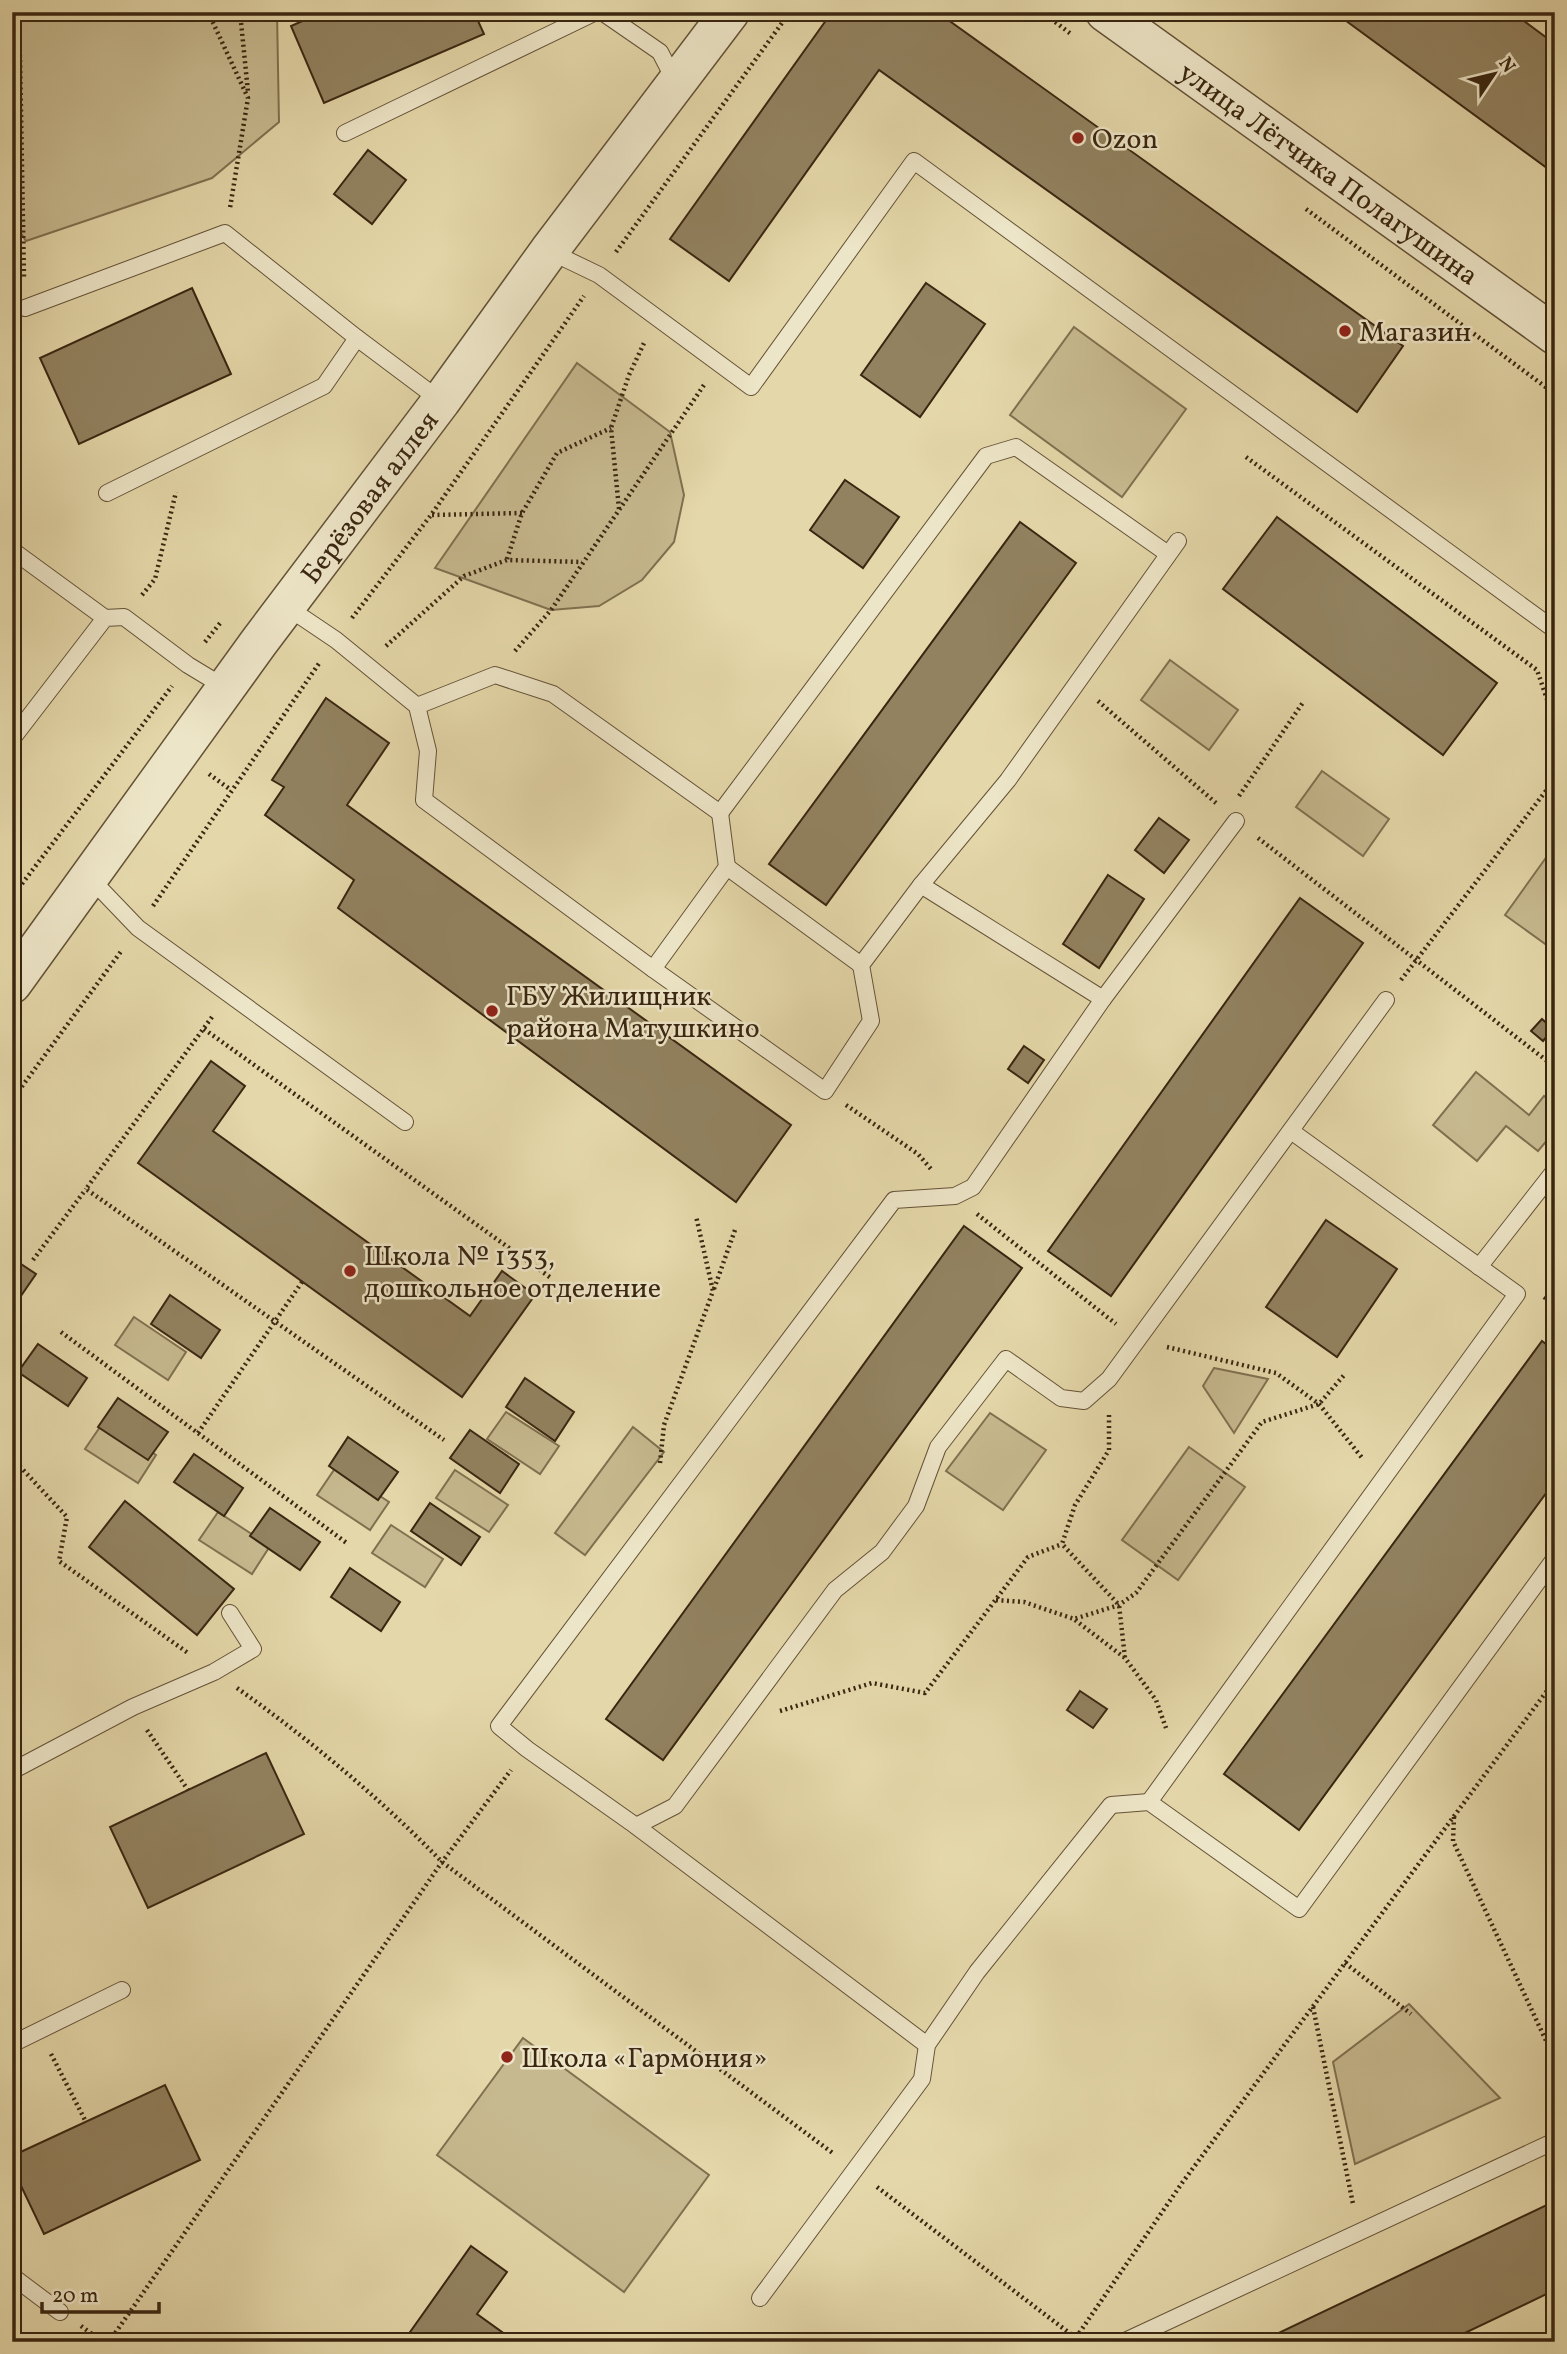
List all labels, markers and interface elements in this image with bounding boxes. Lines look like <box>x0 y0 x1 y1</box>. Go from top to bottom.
north arrow <box>1458 38 1528 108</box>
text: N <box>1492 52 1521 79</box>
street label: улица Лётчика Полагушина <box>1170 54 1485 296</box>
place label: Ozon <box>1092 121 1158 160</box>
marker: Ozon <box>1070 130 1086 146</box>
place label: Магазин <box>1359 314 1471 353</box>
marker: Магазин <box>1337 323 1353 339</box>
street label: Берёзовая аллея <box>293 404 449 593</box>
place label: ГБУ Жилищник района Матушкино <box>506 978 760 1049</box>
marker: ГБУ Жилищник района Матушкино <box>484 1003 500 1019</box>
place label: Школа № 1353, дошкольное отделение <box>364 1238 661 1309</box>
marker: Школа № 1353, дошкольное отделение <box>342 1263 358 1279</box>
place label: Школа «Гармония» <box>521 2040 767 2079</box>
marker: Школа «Гармония» <box>499 2049 515 2065</box>
scale bar <box>42 2270 159 2314</box>
text: 20 m <box>52 2282 98 2311</box>

